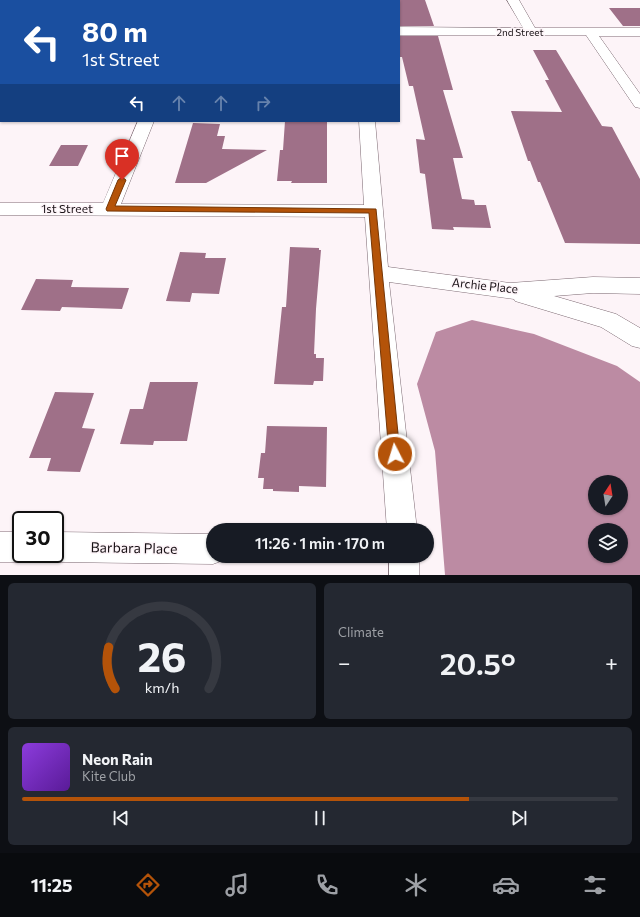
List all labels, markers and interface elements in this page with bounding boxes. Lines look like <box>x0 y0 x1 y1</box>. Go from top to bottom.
text: 80 m <box>82 14 148 48</box>
icon: left <box>16 16 68 68</box>
street label: 2nd Street <box>496 26 544 38</box>
text: 1st Street <box>82 48 160 70</box>
icon: left <box>126 92 148 114</box>
icon: ahead <box>168 92 190 114</box>
icon: ahead <box>210 92 232 114</box>
icon: right <box>252 92 274 114</box>
pin <box>105 139 139 180</box>
icon: arrive <box>111 145 133 167</box>
street label: 1st Street <box>41 201 93 215</box>
street label: Archie Place <box>451 275 519 295</box>
position arrow <box>374 433 416 475</box>
north arrow <box>588 475 628 515</box>
map controls <box>588 475 628 563</box>
speed limit sign: 30 <box>12 511 64 563</box>
button: layers <box>588 523 628 563</box>
text: 11:26 · 1 min · 170 m <box>255 534 385 552</box>
street label: Barbara Place <box>90 538 178 557</box>
text: Climate <box>338 624 384 640</box>
text: 26 <box>137 630 187 681</box>
text: 20.5° <box>440 644 516 681</box>
text: − <box>338 649 351 676</box>
text: + <box>605 649 618 676</box>
text: km/h <box>145 678 179 696</box>
text: Neon Rain <box>82 750 153 768</box>
text: Kite Club <box>82 768 136 784</box>
icon: previous <box>110 807 132 829</box>
icon: pause <box>309 807 331 829</box>
icon: next <box>508 807 530 829</box>
icon: directions <box>134 871 162 899</box>
icon: music <box>223 871 251 899</box>
icon: phone <box>313 871 341 899</box>
icon: climate <box>402 871 430 899</box>
icon: car <box>492 871 520 899</box>
icon: filters <box>581 871 609 899</box>
text: 11:25 <box>31 874 73 896</box>

